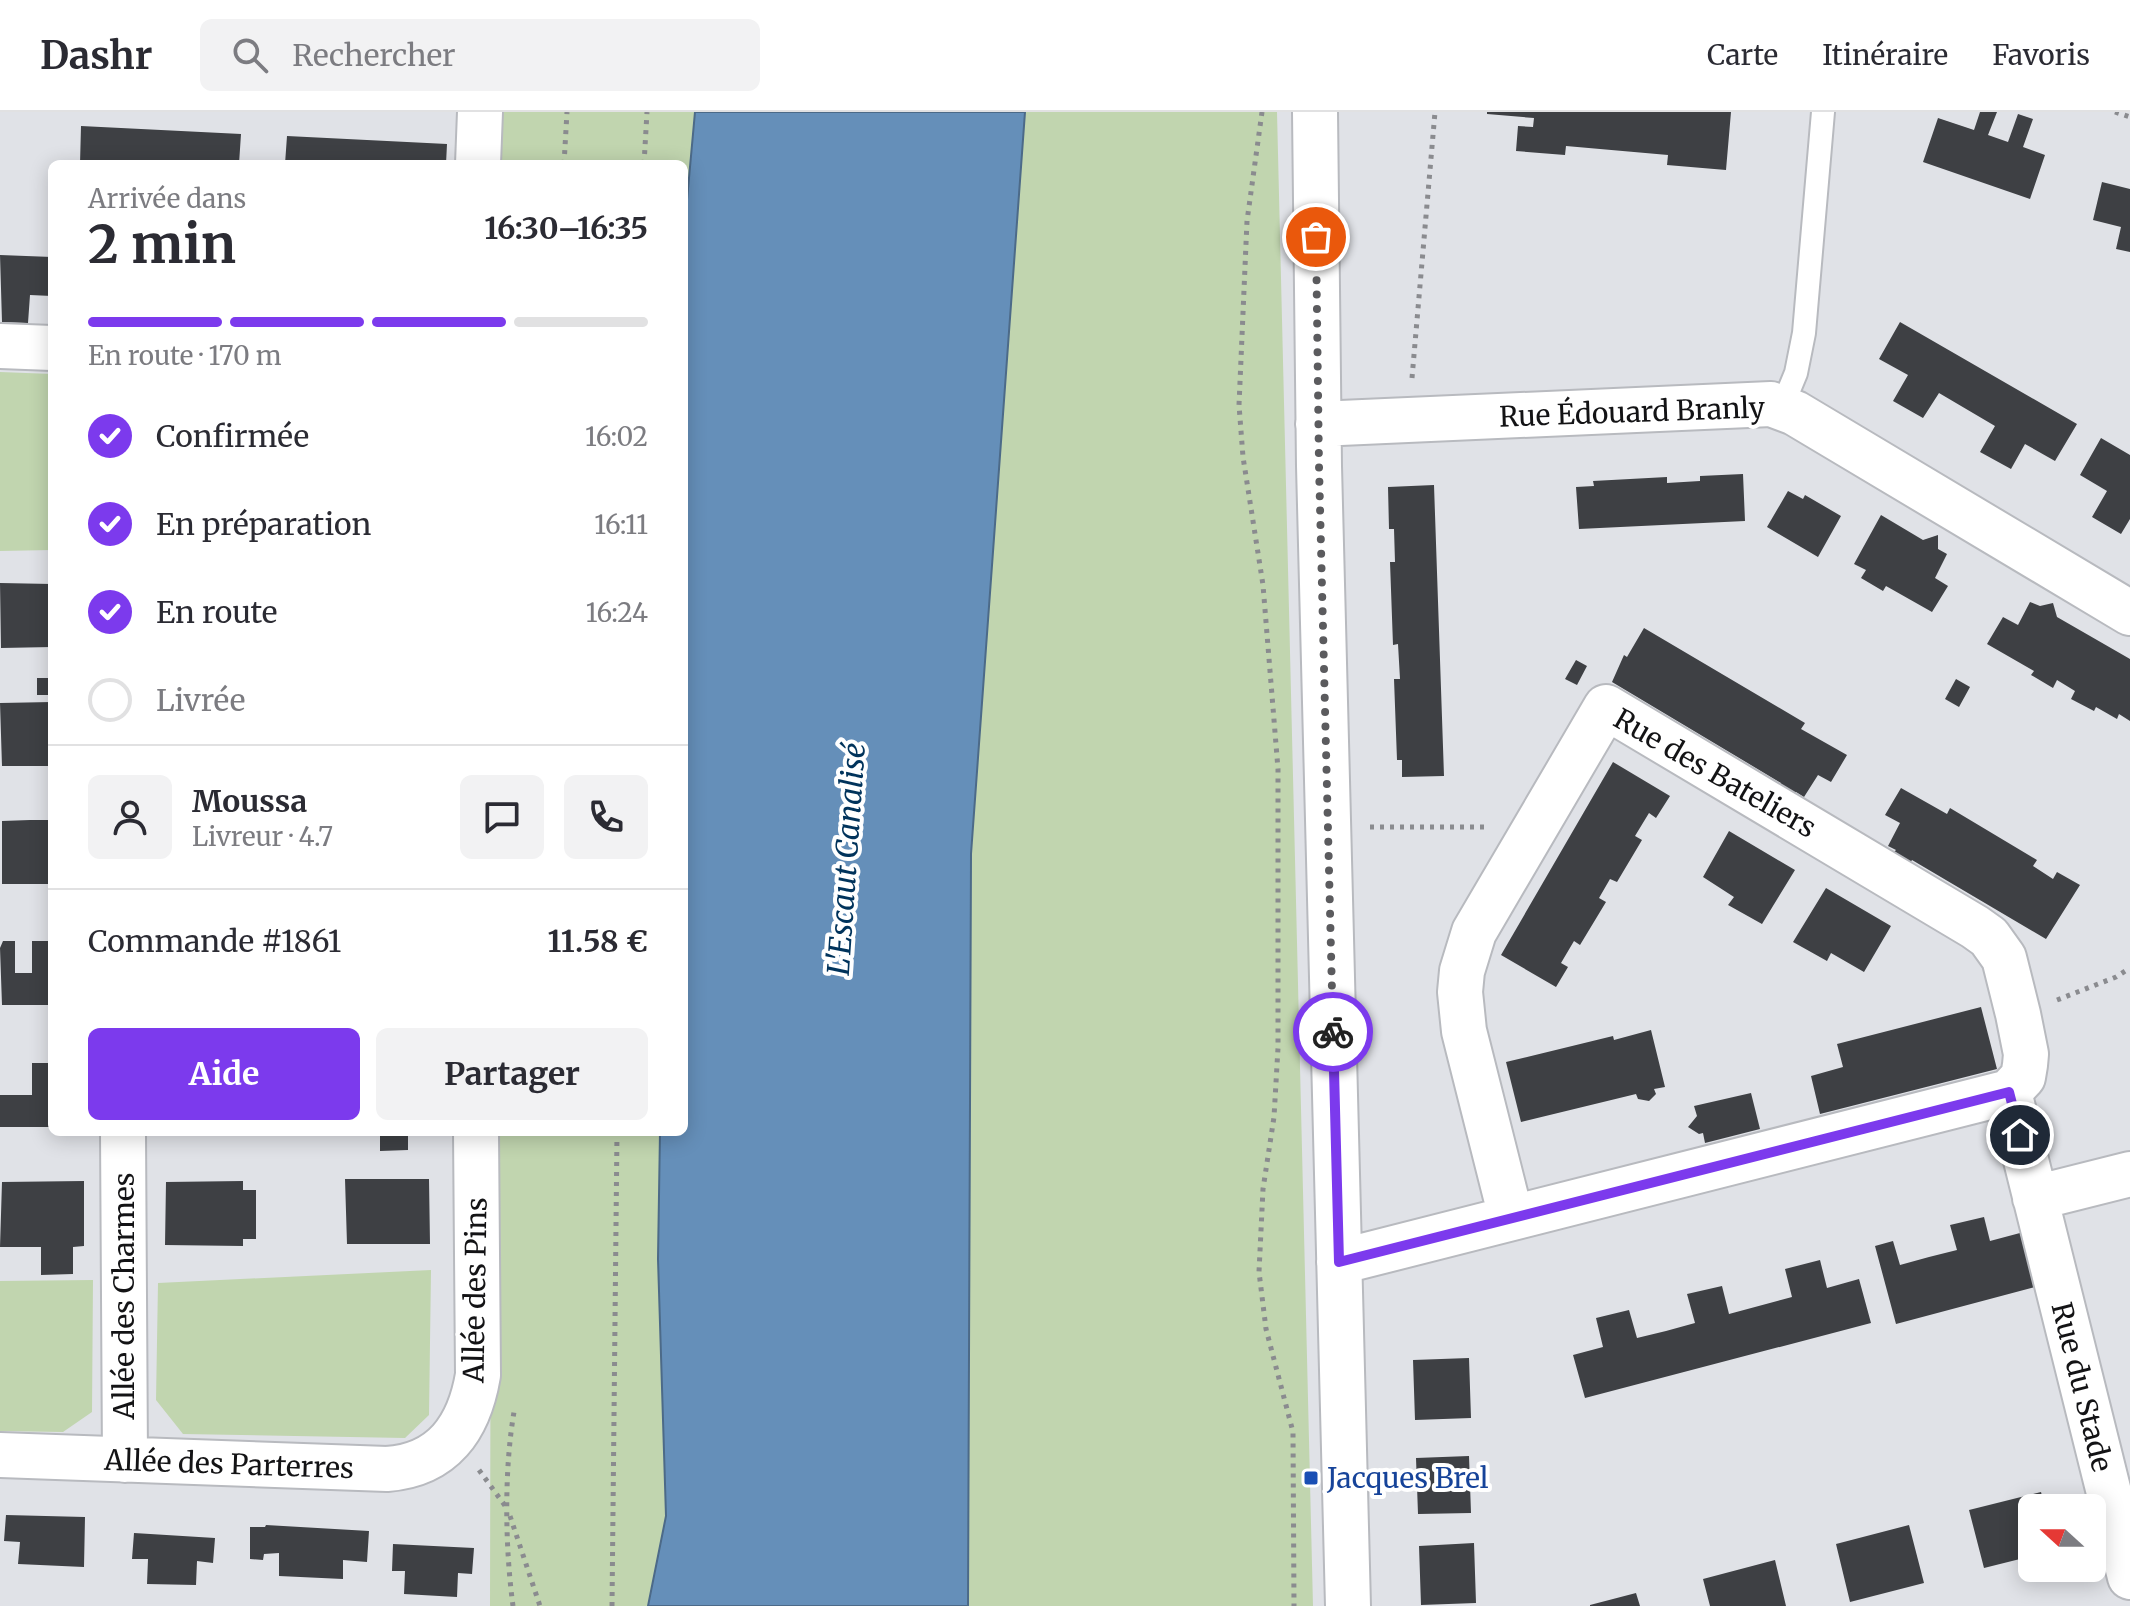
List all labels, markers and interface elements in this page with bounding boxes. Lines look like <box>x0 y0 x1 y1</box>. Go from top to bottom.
search box <box>200 19 760 91</box>
text: Dashr <box>40 32 152 79</box>
icon: search <box>228 33 272 77</box>
text: Rechercher <box>292 36 456 74</box>
text: Carte <box>1707 37 1778 73</box>
text: Itinéraire <box>1822 37 1948 73</box>
text: Favoris <box>1992 37 2090 73</box>
text: Arrivée dans <box>88 182 246 215</box>
pin <box>1282 203 1350 271</box>
text: 16:30–16:35 <box>484 209 648 247</box>
text: 2 min <box>88 212 236 277</box>
icon: bag <box>1294 215 1338 259</box>
text: En route · 170 m <box>88 339 282 372</box>
street label: Rue Édouard Branly <box>1498 389 1766 435</box>
icon: check <box>88 414 132 458</box>
text: Confirmée <box>156 417 309 455</box>
text: 16:02 <box>585 420 648 453</box>
icon: check <box>88 502 132 546</box>
text: En préparation <box>156 505 371 543</box>
text: 16:11 <box>594 508 648 541</box>
icon: check <box>88 590 132 634</box>
text: En route <box>156 593 277 631</box>
text: 16:24 <box>586 596 648 629</box>
text: Livrée <box>156 681 245 719</box>
street label: Rue des Bateliers <box>1607 701 1823 845</box>
water label: L'Escaut Canalisé <box>819 741 873 976</box>
button: person <box>88 775 172 859</box>
button: chat <box>460 775 544 859</box>
button: phone <box>564 775 648 859</box>
text: Moussa <box>192 782 307 820</box>
text: Livreur · 4.7 <box>192 820 333 853</box>
text: Commande #1861 <box>88 922 341 960</box>
text: 11.58 € <box>548 922 648 960</box>
courier <box>1293 992 1373 1072</box>
icon: bike <box>1311 1010 1355 1054</box>
button: Aide <box>88 1028 360 1120</box>
button: Partager <box>376 1028 648 1120</box>
pin <box>1986 1101 2054 1169</box>
icon: home <box>1998 1113 2042 1157</box>
street label: Allée des Charmes <box>106 1173 142 1420</box>
street label: Allée des Pins <box>455 1197 495 1384</box>
street label: Rue du Stade <box>2044 1299 2120 1475</box>
street label: Allée des Parterres <box>103 1442 354 1486</box>
place label: Jacques Brel <box>1326 1460 1489 1496</box>
marker: Jacques Brel <box>1302 1469 1320 1487</box>
north arrow <box>2018 1494 2106 1582</box>
map controls <box>2018 1494 2106 1582</box>

